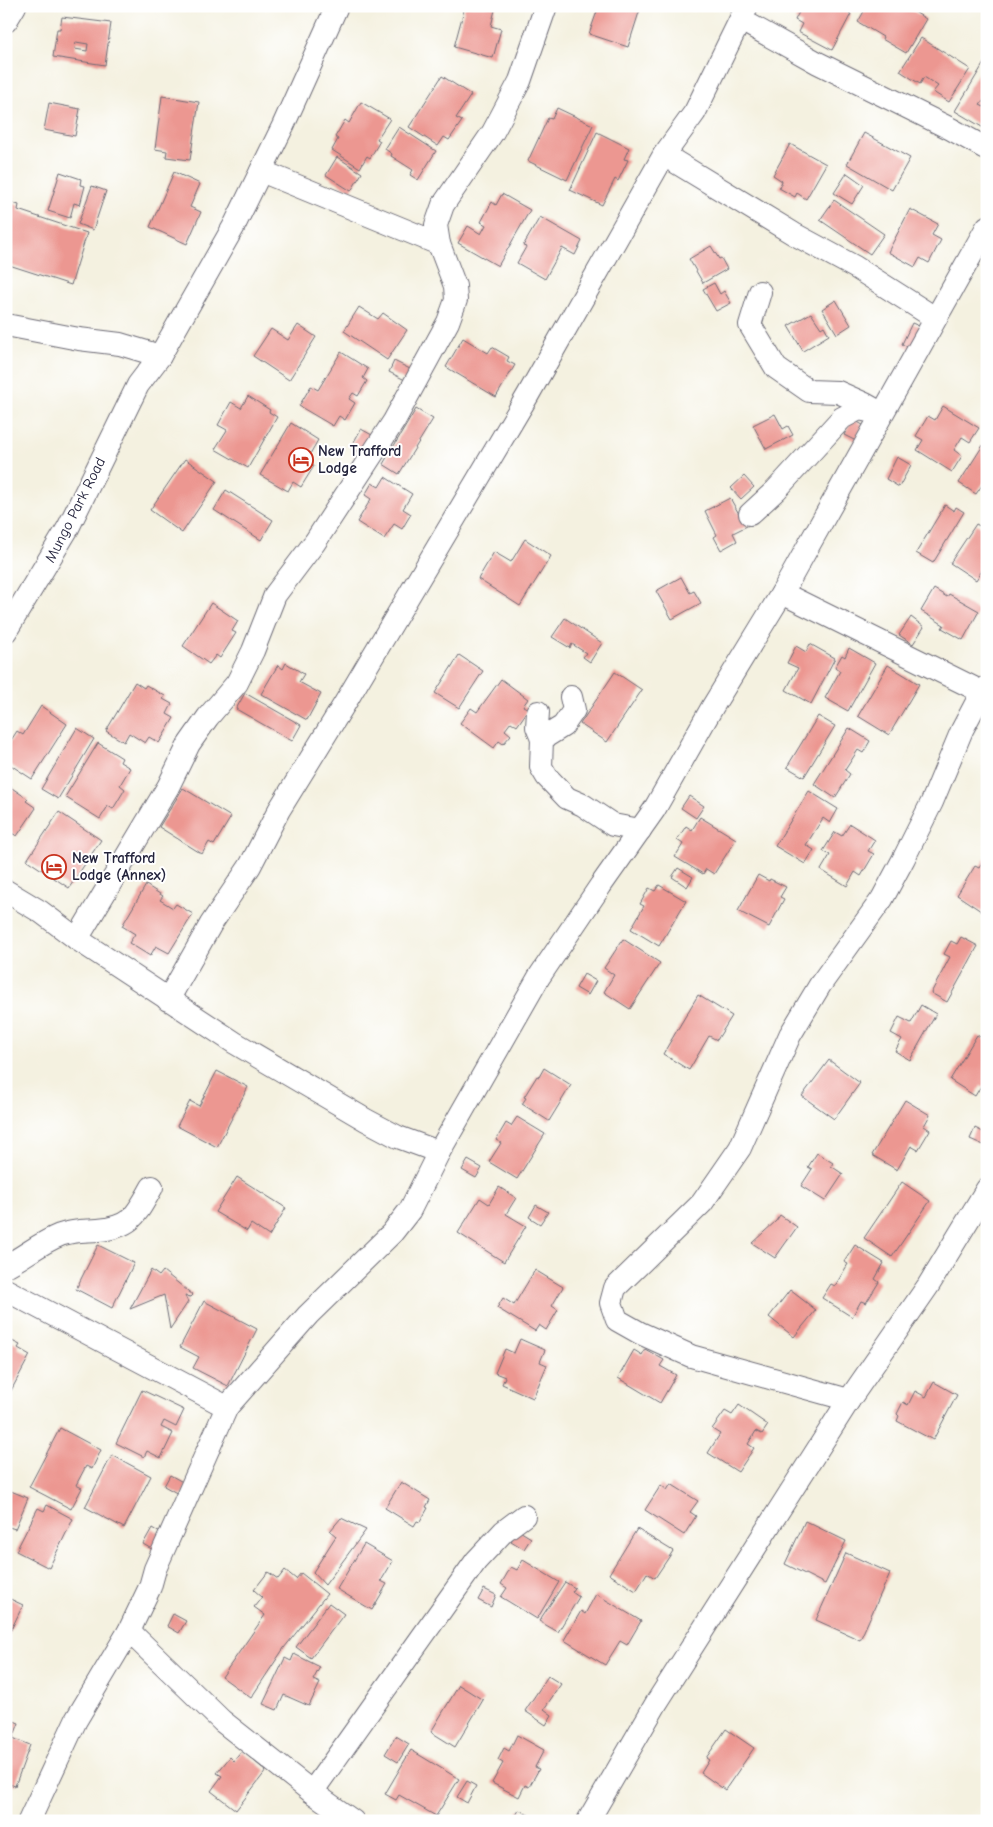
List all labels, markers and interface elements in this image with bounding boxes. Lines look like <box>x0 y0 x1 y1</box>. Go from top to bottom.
place label: New Trafford Lodge <box>318 442 401 477</box>
hotel icon: New Trafford Lodge <box>288 447 314 473</box>
street label: Mungo Park Road <box>41 454 109 566</box>
place label: New Trafford Lodge (Annex) <box>72 849 166 884</box>
hotel icon: New Trafford Lodge (Annex) <box>41 854 67 880</box>

